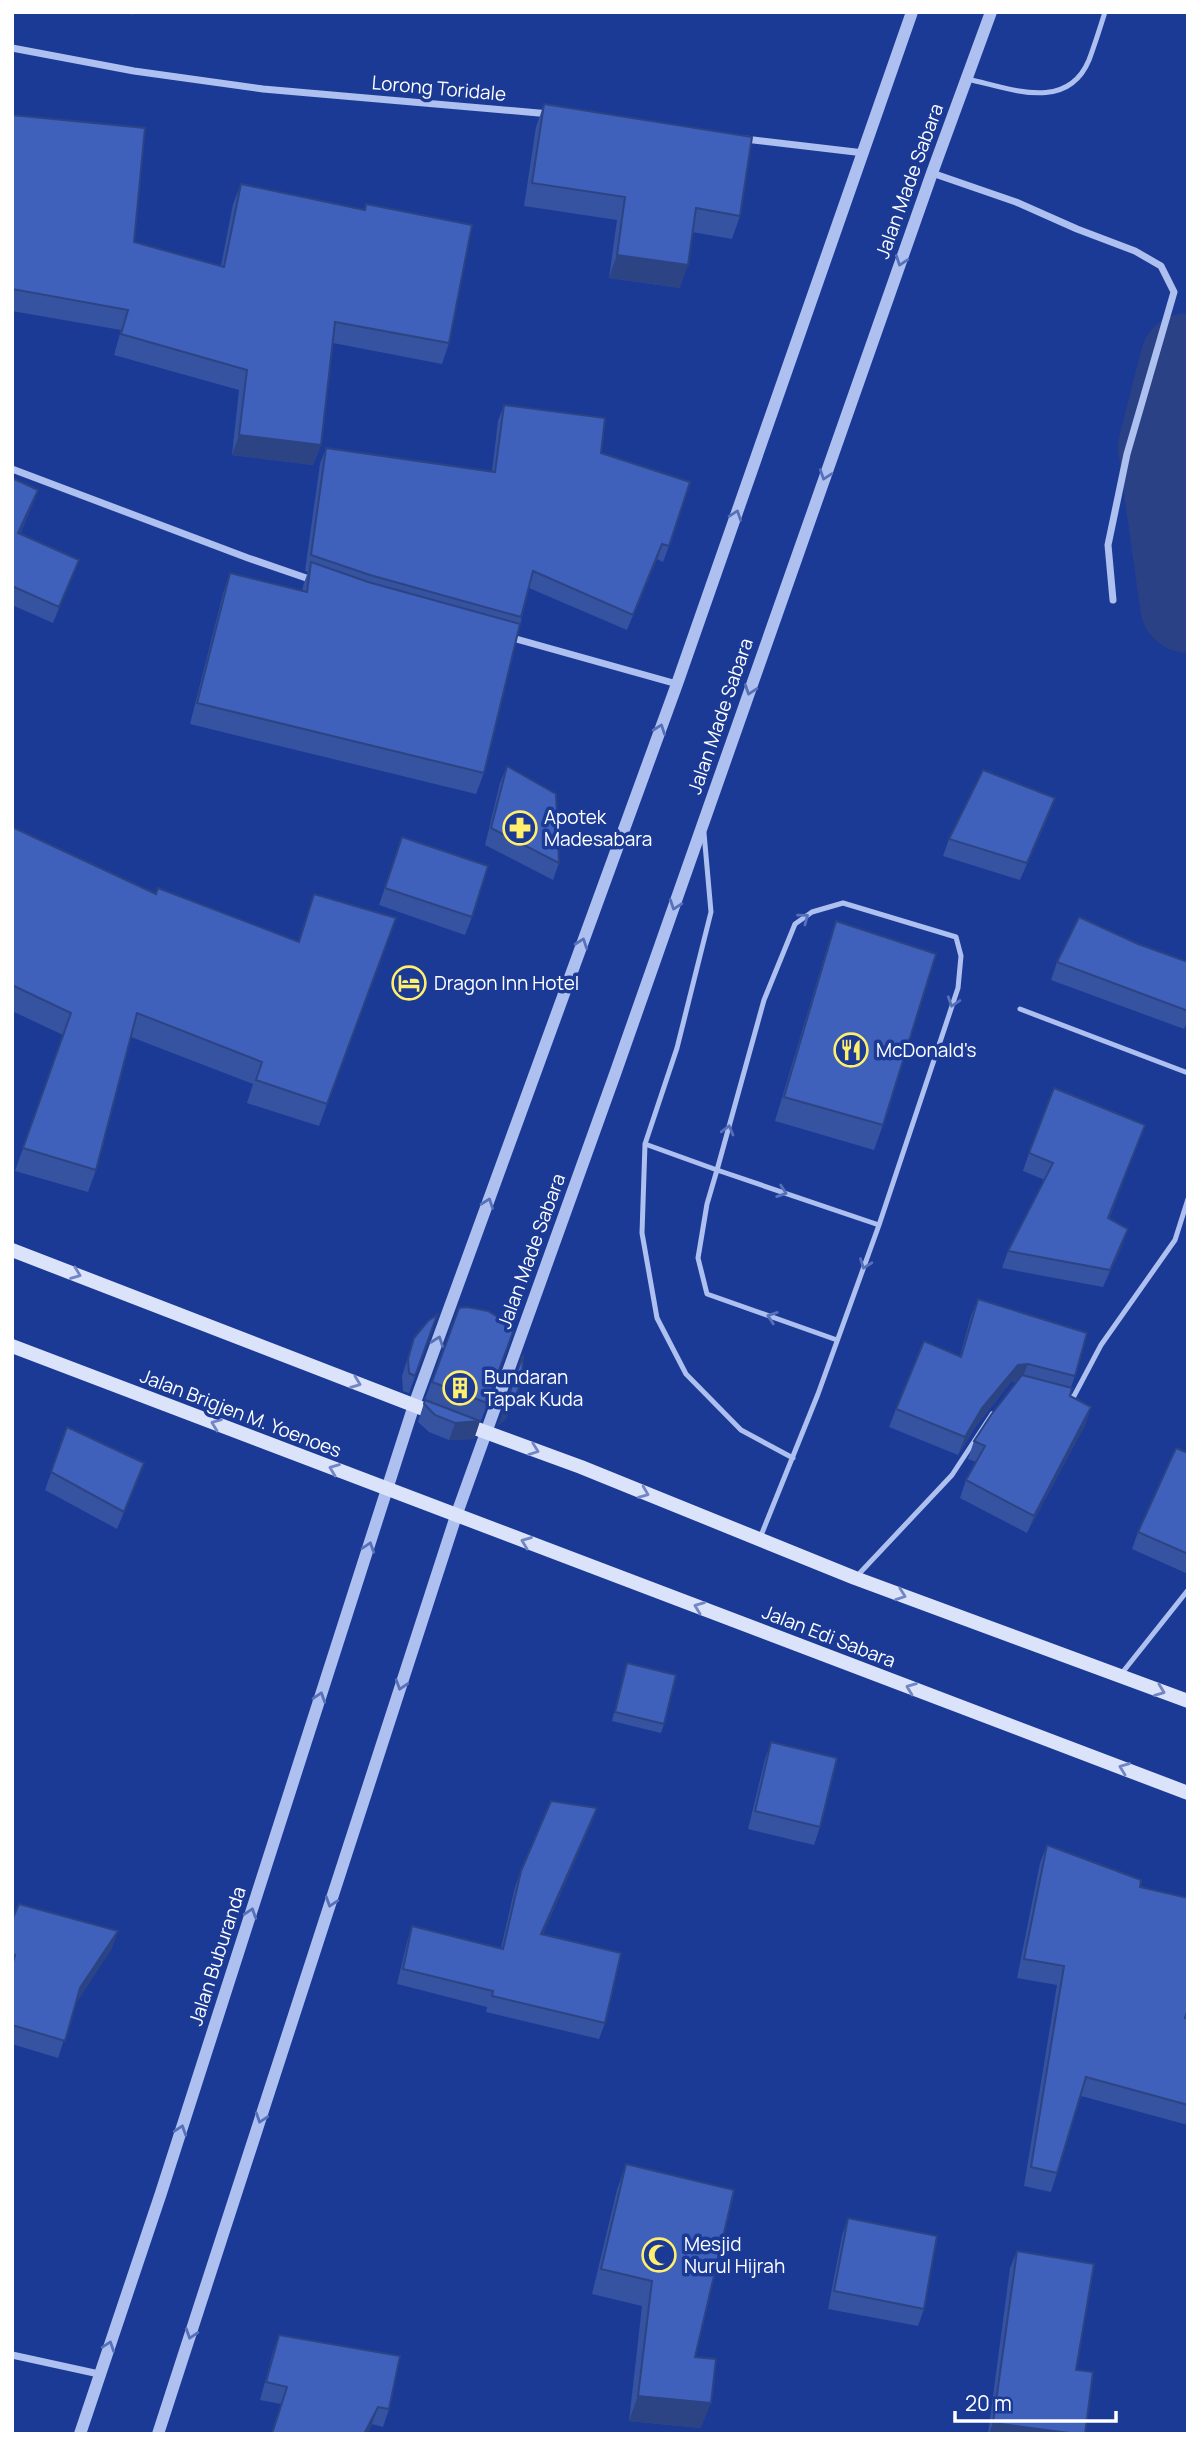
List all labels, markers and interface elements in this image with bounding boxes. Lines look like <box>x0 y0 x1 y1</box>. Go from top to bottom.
street label: Lorong Toridale <box>371 69 507 107</box>
street label: Jalan Made Sabara <box>869 100 949 262</box>
one-way arrow <box>895 254 909 266</box>
one-way arrow <box>819 469 833 481</box>
one-way arrow <box>728 509 742 521</box>
street label: Jalan Made Sabara <box>681 635 759 797</box>
one-way arrow <box>744 683 758 695</box>
one-way arrow <box>652 724 666 736</box>
place label: Apotek Madesabara <box>544 804 652 852</box>
pharmacy icon: Apotek Madesabara <box>501 809 539 847</box>
one-way arrow <box>669 898 683 910</box>
one-way arrow <box>797 914 809 926</box>
one-way arrow <box>574 938 588 950</box>
hotel icon: Dragon Inn Hotel <box>390 964 428 1002</box>
place label: Dragon Inn Hotel <box>434 970 579 996</box>
one-way arrow <box>947 996 961 1008</box>
restaurant icon: McDonald's <box>832 1031 870 1069</box>
place label: McDonald's <box>876 1037 977 1063</box>
one-way arrow <box>720 1124 735 1136</box>
street label: Jalan Made Sabara <box>491 1170 571 1332</box>
one-way arrow <box>775 1184 788 1198</box>
one-way arrow <box>480 1197 494 1209</box>
one-way arrow <box>859 1258 873 1270</box>
one-way arrow <box>69 1266 81 1280</box>
one-way arrow <box>767 1311 779 1325</box>
one-way arrow <box>430 1336 444 1348</box>
street label: Jalan Brigjen M. Yoenoes <box>137 1363 345 1463</box>
place label: Bundaran Tapak Kuda <box>484 1364 583 1412</box>
building icon: Bundaran Tapak Kuda <box>441 1369 479 1407</box>
one-way arrow <box>350 1375 362 1389</box>
one-way arrow <box>210 1419 222 1433</box>
one-way arrow <box>527 1442 539 1456</box>
one-way arrow <box>328 1463 340 1477</box>
one-way arrow <box>637 1484 649 1498</box>
one-way arrow <box>521 1536 533 1550</box>
one-way arrow <box>361 1541 375 1553</box>
one-way arrow <box>894 1587 906 1601</box>
street label: Jalan Edi Sabara <box>759 1599 899 1673</box>
one-way arrow <box>693 1601 705 1615</box>
one-way arrow <box>395 1679 410 1691</box>
one-way arrow <box>906 1682 918 1696</box>
one-way arrow <box>1154 1683 1166 1697</box>
one-way arrow <box>312 1691 327 1703</box>
one-way arrow <box>1118 1763 1130 1777</box>
street label: Jalan Buburanda <box>182 1883 252 2029</box>
one-way arrow <box>325 1895 339 1907</box>
one-way arrow <box>243 1908 257 1920</box>
one-way arrow <box>255 2111 269 2124</box>
one-way arrow <box>173 2124 188 2136</box>
place label: Mesjid Nurul Hijrah <box>684 2231 785 2279</box>
mosque icon: Mesjid Nurul Hijrah <box>640 2236 678 2274</box>
one-way arrow <box>184 2328 199 2340</box>
one-way arrow <box>101 2340 115 2352</box>
scale bar <box>955 2380 1116 2424</box>
text: 20 m <box>965 2389 1012 2417</box>

